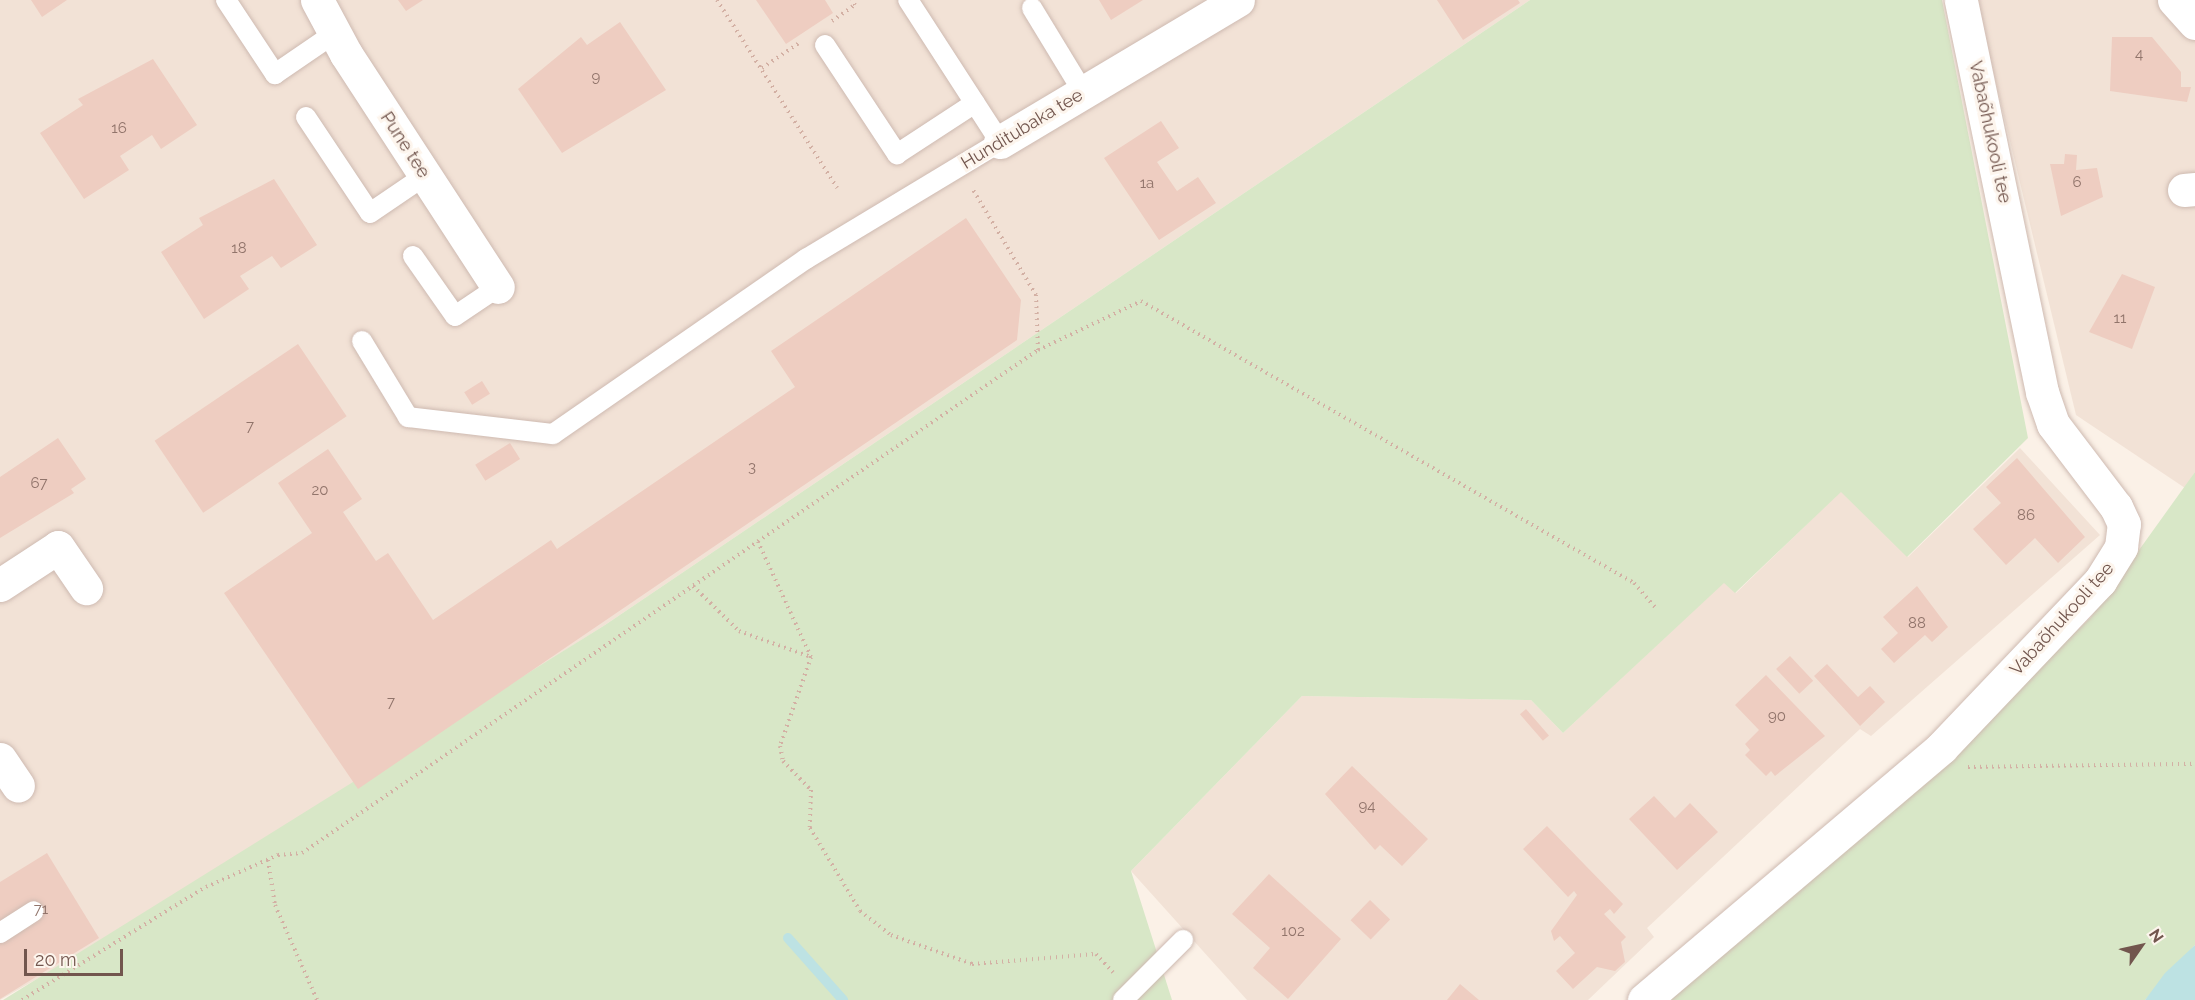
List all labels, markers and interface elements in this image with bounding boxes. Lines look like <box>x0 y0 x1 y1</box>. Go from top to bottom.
house number: 4 <box>2135 46 2143 64</box>
street label: Vabaõhukooli tee <box>1964 59 2016 205</box>
house number: 9 <box>592 69 600 87</box>
street label: Hunditubaka tee <box>957 84 1087 174</box>
street label: Pune tee <box>376 108 434 182</box>
house number: 16 <box>111 120 127 138</box>
house number: 6 <box>2072 174 2082 192</box>
house number: 1a <box>1140 175 1154 193</box>
house number: 18 <box>231 240 247 258</box>
house number: 11 <box>2114 310 2126 328</box>
house number: 7 <box>246 418 254 436</box>
house number: 3 <box>748 459 756 477</box>
house number: 67 <box>30 475 48 493</box>
house number: 20 <box>312 482 328 500</box>
house number: 86 <box>2017 507 2035 525</box>
street label: Vabaõhukooli tee <box>2006 558 2118 680</box>
house number: 88 <box>1908 615 1926 633</box>
house number: 7 <box>387 694 395 712</box>
house number: 90 <box>1768 708 1786 726</box>
house number: 94 <box>1359 798 1375 816</box>
house number: 71 <box>34 901 48 919</box>
north arrow <box>2111 916 2171 976</box>
house number: 102 <box>1281 923 1305 941</box>
text: N <box>2145 925 2168 946</box>
scale bar <box>27 937 126 975</box>
text: 20 m <box>35 949 77 970</box>

